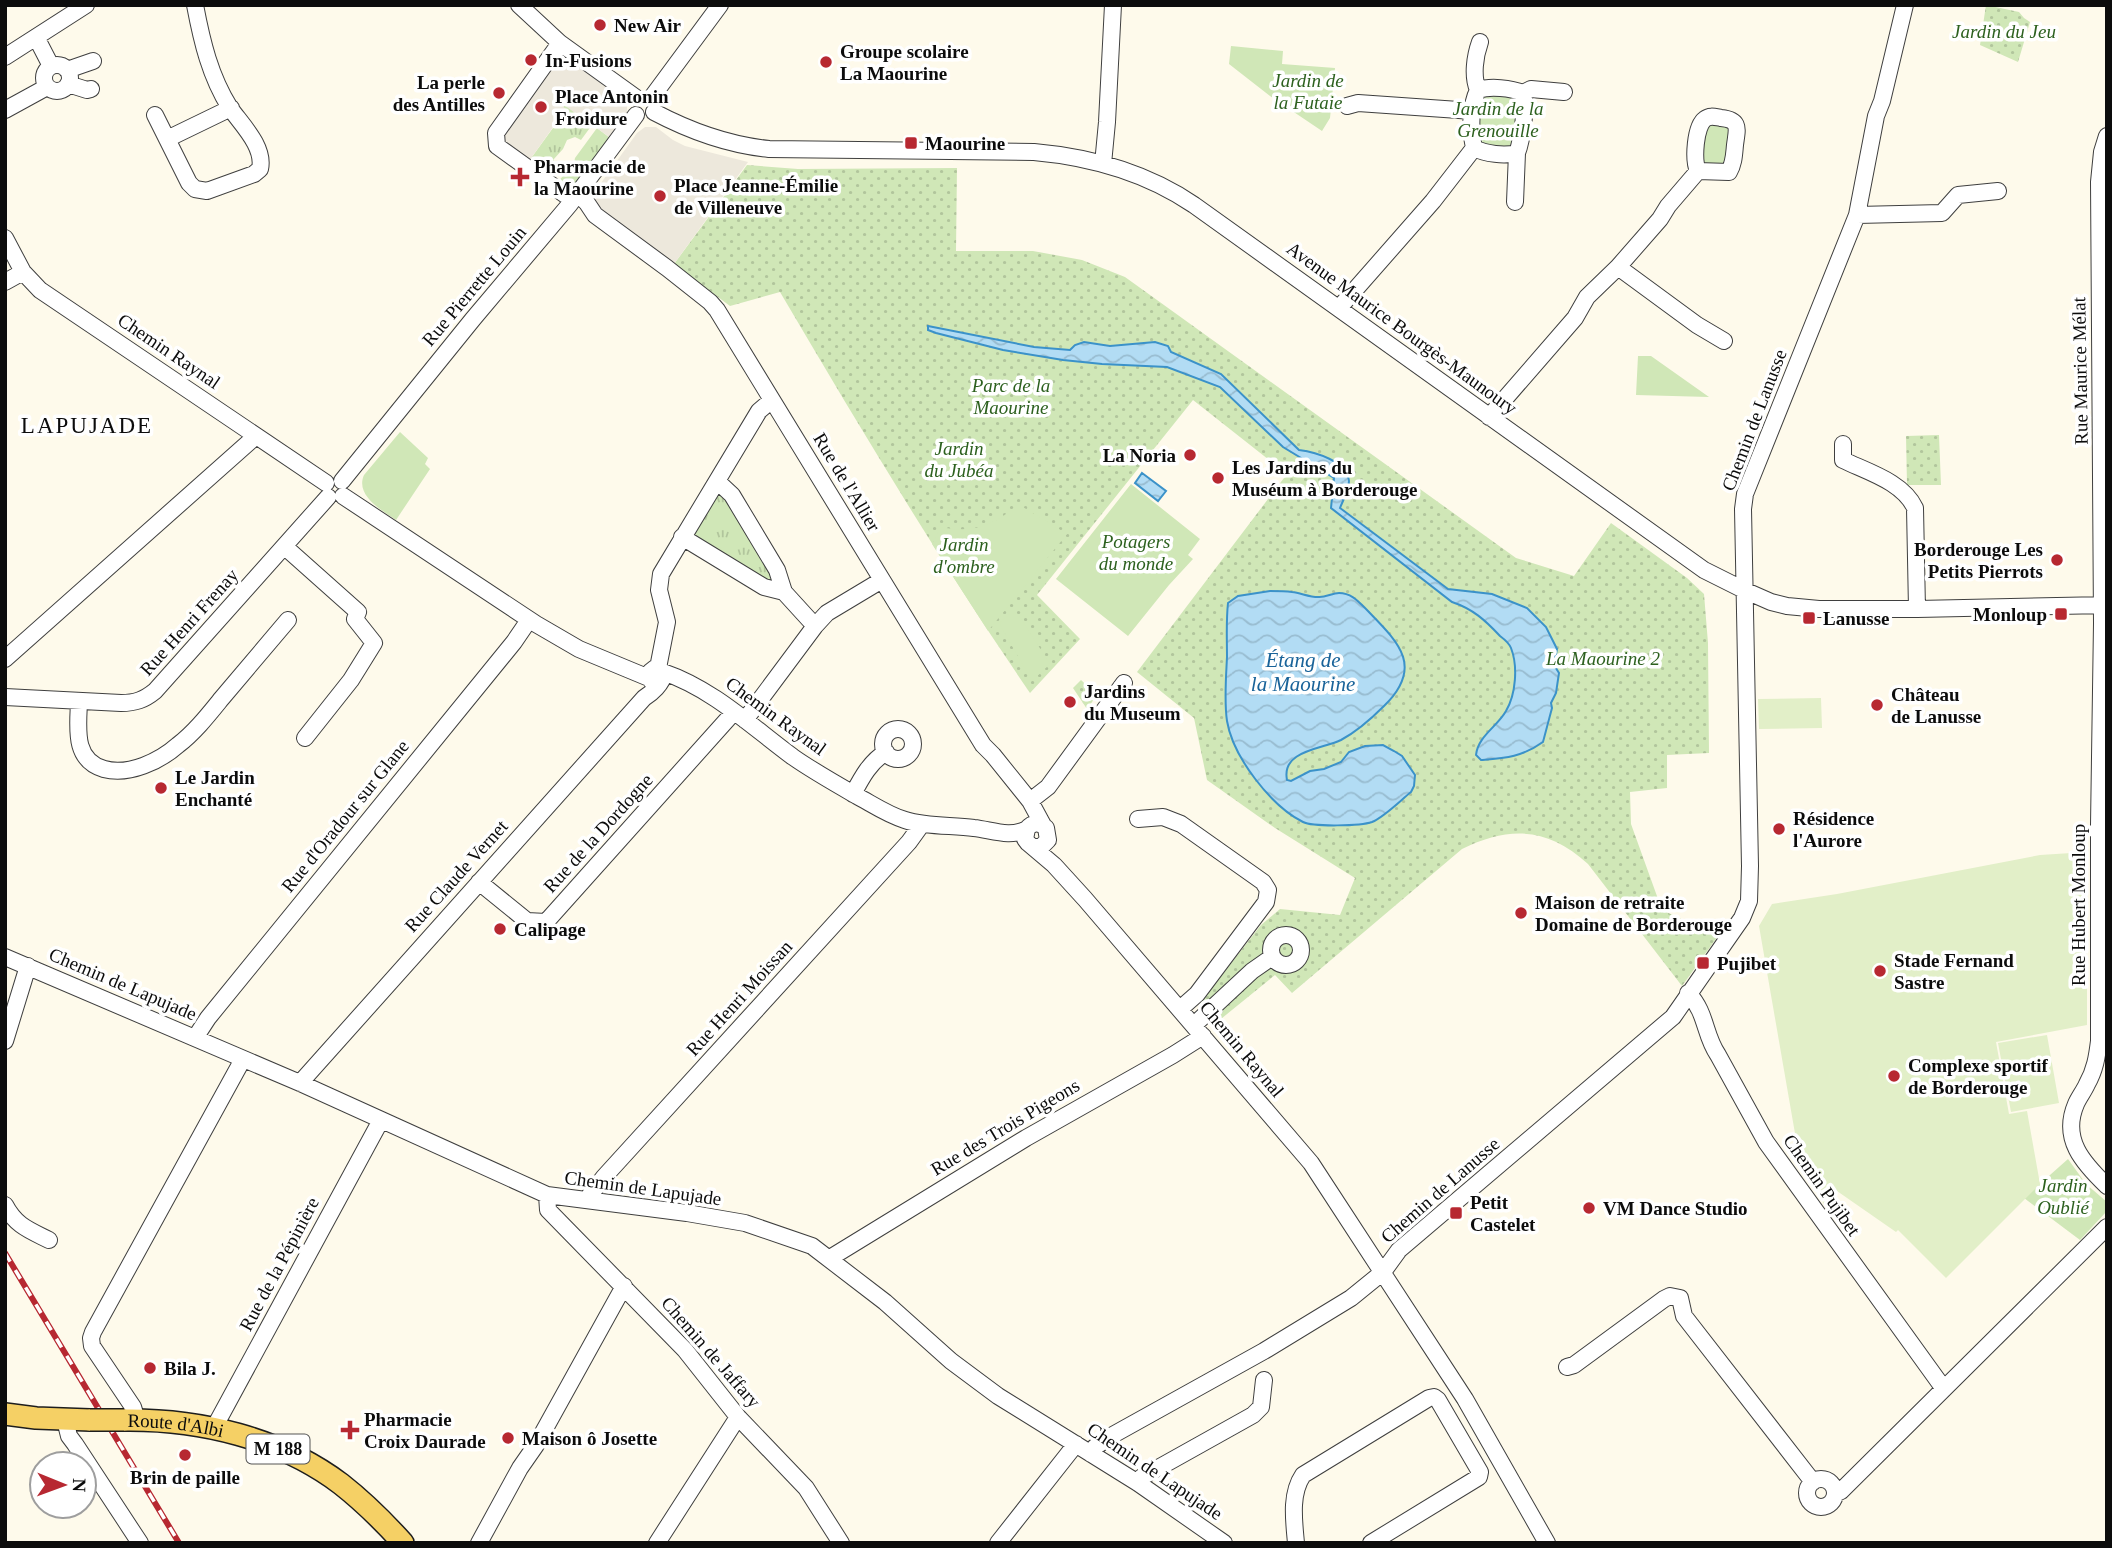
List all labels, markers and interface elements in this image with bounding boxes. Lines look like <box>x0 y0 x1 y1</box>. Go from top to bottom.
place label: New Air <box>614 15 682 36</box>
marker: New Air <box>592 17 608 33</box>
park label: Jardin du Jeu <box>1952 21 2056 42</box>
place label: Groupe scolaire La Maourine <box>840 41 969 84</box>
place label: In-Fusions <box>545 50 632 71</box>
marker: In-Fusions <box>523 52 539 68</box>
marker: Groupe scolaire La Maourine <box>818 54 834 70</box>
park label: Jardin de la Futaie <box>1272 70 1344 113</box>
place label: La perle des Antilles <box>393 72 485 115</box>
marker: La perle des Antilles <box>491 85 507 101</box>
place label: Place Antonin Froidure <box>555 86 669 129</box>
park label: Jardin de la Grenouille <box>1452 98 1544 141</box>
marker: Place Antonin Froidure <box>533 99 549 115</box>
place label: Maourine <box>925 133 1005 154</box>
marker: Maourine <box>903 135 919 151</box>
place label: Pharmacie de la Maourine <box>534 156 645 199</box>
marker: Pharmacie de la Maourine <box>512 169 528 185</box>
place label: Place Jeanne-Émilie de Villeneuve <box>674 175 838 218</box>
marker: Place Jeanne-Émilie de Villeneuve <box>652 188 668 204</box>
street label: Rue Pierrette Louin <box>418 221 531 350</box>
street label: Avenue Maurice Bourgès-Maunoury <box>1283 238 1521 419</box>
street label: Rue Maurice Mélat <box>2068 296 2092 445</box>
street label: Chemin Raynal <box>114 309 224 393</box>
street label: Chemin de Lanusse <box>1717 346 1791 494</box>
park label: Parc de la Maourine <box>971 375 1050 418</box>
district label: LAPUJADE <box>21 413 153 438</box>
street label: Rue de l'Allier <box>809 429 885 536</box>
park label: Jardin du Jubéa <box>924 438 994 481</box>
place label: La Noria <box>1103 445 1176 466</box>
marker: La Noria <box>1182 447 1198 463</box>
place label: Les Jardins du Muséum à Borderouge <box>1232 457 1417 500</box>
marker: Les Jardins du Muséum à Borderouge <box>1210 470 1226 486</box>
park label: Potagers du monde <box>1099 531 1173 574</box>
park label: Jardin d'ombre <box>933 534 995 577</box>
place label: Borderouge Les Petits Pierrots <box>1914 539 2043 582</box>
marker: Borderouge Les Petits Pierrots <box>2049 552 2065 568</box>
street label: Rue Henri Frenay <box>136 564 243 680</box>
place label: Monloup <box>1973 604 2047 625</box>
marker: Monloup <box>2053 606 2069 622</box>
place label: Lanusse <box>1823 608 1890 629</box>
marker: Lanusse <box>1801 610 1817 626</box>
water label: Étang de la Maourine <box>1251 648 1355 696</box>
park label: La Maourine 2 <box>1545 648 1661 669</box>
street label: Chemin Raynal <box>722 673 830 759</box>
place label: Jardins du Museum <box>1084 681 1181 724</box>
place label: Château de Lanusse <box>1891 684 1981 727</box>
marker: Jardins du Museum <box>1062 694 1078 710</box>
marker: Château de Lanusse <box>1869 697 1885 713</box>
street label: Rue d'Oradour sur Glane <box>277 736 413 896</box>
place label: Le Jardin Enchanté <box>175 767 255 810</box>
street label: Rue de la Dordogne <box>539 769 657 897</box>
marker: Le Jardin Enchanté <box>153 780 169 796</box>
place label: Résidence l'Aurore <box>1793 808 1874 851</box>
street label: Rue Claude Vernet <box>400 815 512 936</box>
marker: Résidence l'Aurore <box>1771 821 1787 837</box>
street label: Rue Hubert Monloup <box>2068 824 2089 986</box>
place label: Maison de retraite Domaine de Borderouge <box>1535 892 1732 935</box>
marker: Maison de retraite Domaine de Borderouge <box>1513 905 1529 921</box>
place label: Calipage <box>514 919 586 940</box>
marker: Calipage <box>492 921 508 937</box>
street label: Rue Henri Moissan <box>682 936 797 1060</box>
street label: Chemin de Lapujade <box>46 943 200 1025</box>
place label: Stade Fernand Sastre <box>1894 950 2014 993</box>
place label: Pujibet <box>1717 953 1777 974</box>
marker: Pujibet <box>1695 955 1711 971</box>
marker: Stade Fernand Sastre <box>1872 963 1888 979</box>
street label: Chemin Raynal <box>1196 997 1288 1101</box>
place label: Complexe sportif de Borderouge <box>1908 1055 2049 1098</box>
marker: Complexe sportif de Borderouge <box>1886 1068 1902 1084</box>
street label: Rue des Trois Pigeons <box>927 1074 1083 1180</box>
street label: Chemin Pujibet <box>1779 1130 1865 1240</box>
street label: Chemin de Lanusse <box>1377 1133 1503 1247</box>
street label: Chemin de Lapujade <box>563 1167 723 1209</box>
park label: Jardin Oublié <box>2037 1175 2090 1218</box>
place label: Petit Castelet <box>1470 1192 1536 1235</box>
street label: Rue de la Pépinière <box>235 1194 323 1334</box>
place label: VM Dance Studio <box>1603 1198 1748 1219</box>
marker: VM Dance Studio <box>1581 1200 1597 1216</box>
marker: Petit Castelet <box>1448 1205 1464 1221</box>
street label: Chemin de Jaffary <box>657 1292 765 1412</box>
place label: Bila J. <box>164 1358 216 1379</box>
marker: Bila J. <box>142 1360 158 1376</box>
street label: Route d'Albi <box>127 1409 226 1441</box>
place label: Pharmacie Croix Daurade <box>364 1409 486 1452</box>
street label: Chemin de Lapujade <box>1084 1418 1226 1524</box>
marker: Pharmacie Croix Daurade <box>342 1422 358 1438</box>
place label: Maison ô Josette <box>522 1428 657 1449</box>
marker: Maison ô Josette <box>500 1430 516 1446</box>
road number: M 188 <box>246 1434 310 1464</box>
marker: Brin de paille <box>177 1447 193 1463</box>
north arrow <box>28 1450 98 1520</box>
place label: Brin de paille <box>130 1467 240 1488</box>
text: N <box>69 1478 90 1493</box>

